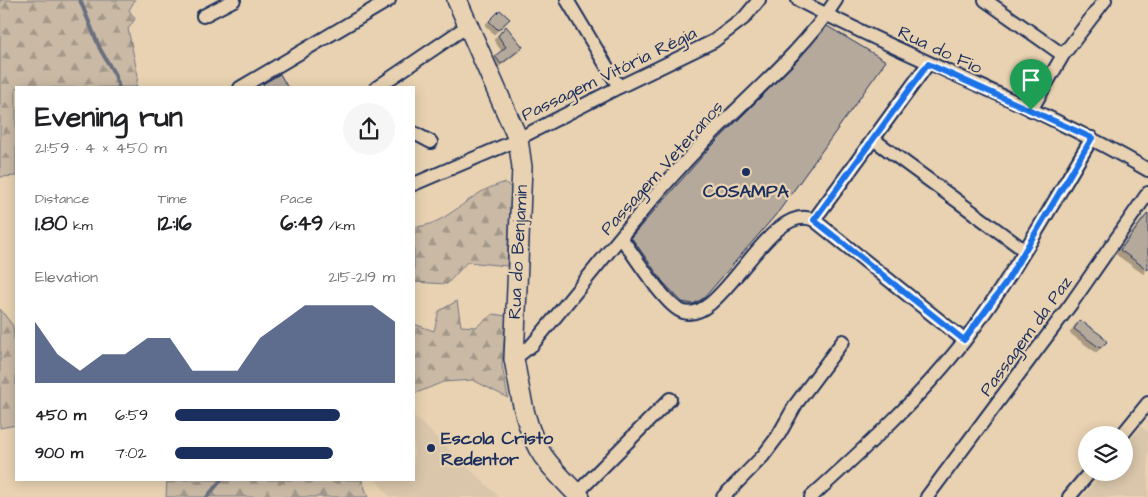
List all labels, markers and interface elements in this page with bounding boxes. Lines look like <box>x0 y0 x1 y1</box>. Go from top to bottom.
street label: Rua do Fio <box>894 20 986 80</box>
street label: Passagem Vitória Régia <box>517 21 701 128</box>
pin <box>1010 59 1052 110</box>
icon: arrive <box>1017 66 1045 94</box>
street label: Passagem Veteranos <box>595 95 730 241</box>
text: Evening run <box>35 98 183 137</box>
button: share <box>343 103 395 155</box>
text: 21:59 · 4 × 450 m <box>35 137 167 159</box>
marker: COSAMPA <box>740 166 752 178</box>
place label: COSAMPA <box>703 179 789 204</box>
street label: Rua do Benjamin <box>502 184 534 320</box>
text: Distance <box>35 189 89 209</box>
text: Time <box>158 189 187 209</box>
text: Pace <box>280 189 313 209</box>
text: 1.80 <box>35 209 68 238</box>
text: 12:16 <box>158 209 192 238</box>
text: 6:49 <box>280 209 323 238</box>
text: km <box>68 216 93 236</box>
text: /km <box>323 216 355 236</box>
text: Elevation <box>35 266 98 288</box>
text: 215–219 m <box>328 266 395 288</box>
street label: Passagem da Paz <box>974 271 1079 402</box>
text: 450 m <box>35 404 86 426</box>
text: 6:59 <box>115 404 148 426</box>
place label: Escola Cristo Redentor <box>441 426 554 472</box>
map controls <box>1078 426 1133 481</box>
button: layers <box>1078 426 1133 481</box>
text: 900 m <box>35 442 83 464</box>
text: 7:02 <box>115 442 147 464</box>
marker: Escola Cristo Redentor <box>425 442 437 454</box>

